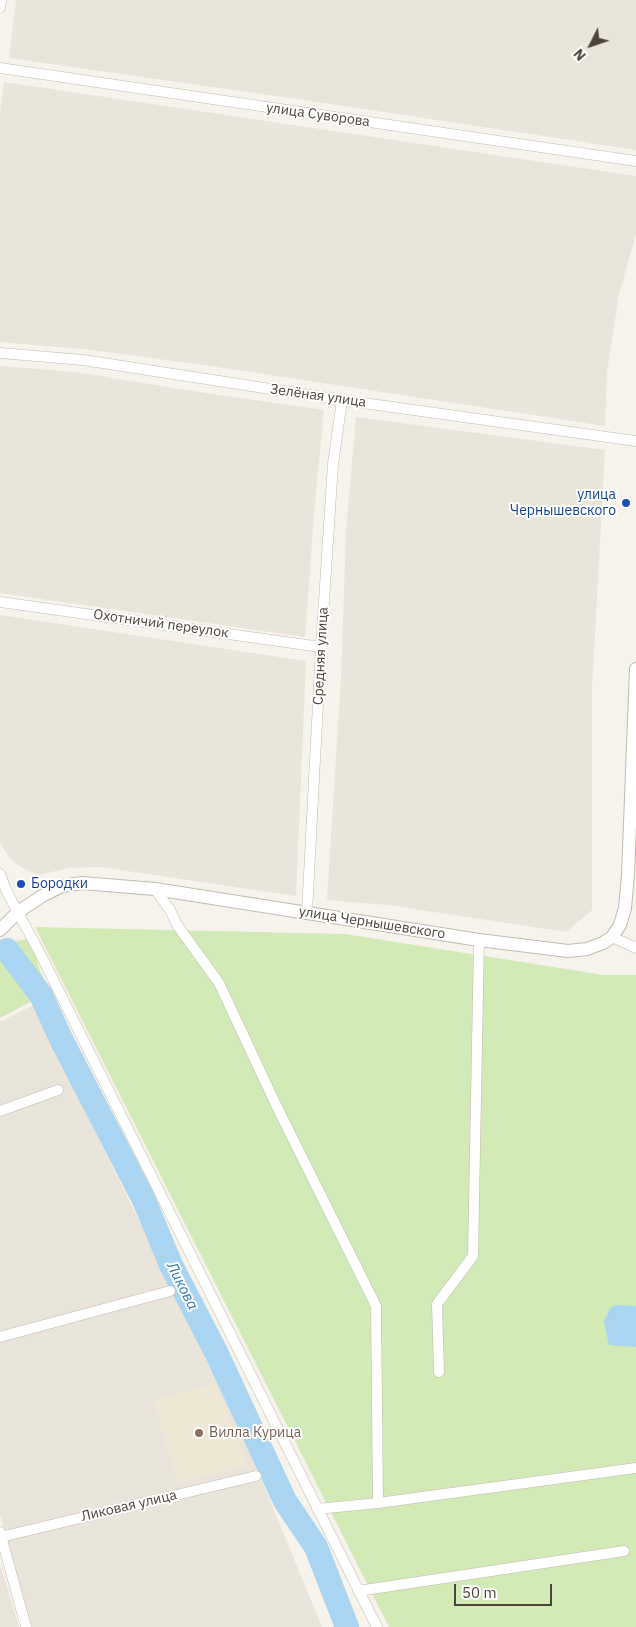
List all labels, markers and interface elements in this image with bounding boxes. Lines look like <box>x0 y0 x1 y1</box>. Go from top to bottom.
north arrow <box>566 20 616 70</box>
text: N <box>570 45 590 65</box>
street label: улица Суворова <box>265 99 371 131</box>
street label: Зелёная улица <box>269 381 367 411</box>
place label: улица Чернышевского <box>510 487 616 520</box>
marker: улица Чернышевского <box>620 497 632 509</box>
street label: Охотничий переулок <box>92 606 230 642</box>
street label: Средняя улица <box>310 607 332 705</box>
place label: Бородки <box>31 876 88 892</box>
marker: Бородки <box>15 878 27 890</box>
street label: улица Чернышевского <box>298 903 446 943</box>
water label: Ликова <box>162 1259 202 1313</box>
place label: Вилла Курица <box>209 1425 301 1441</box>
marker: Вилла Курица <box>193 1427 205 1439</box>
street label: Ликовая улица <box>79 1487 179 1525</box>
scale bar <box>456 1574 554 1606</box>
text: 50 m <box>462 1583 497 1602</box>

